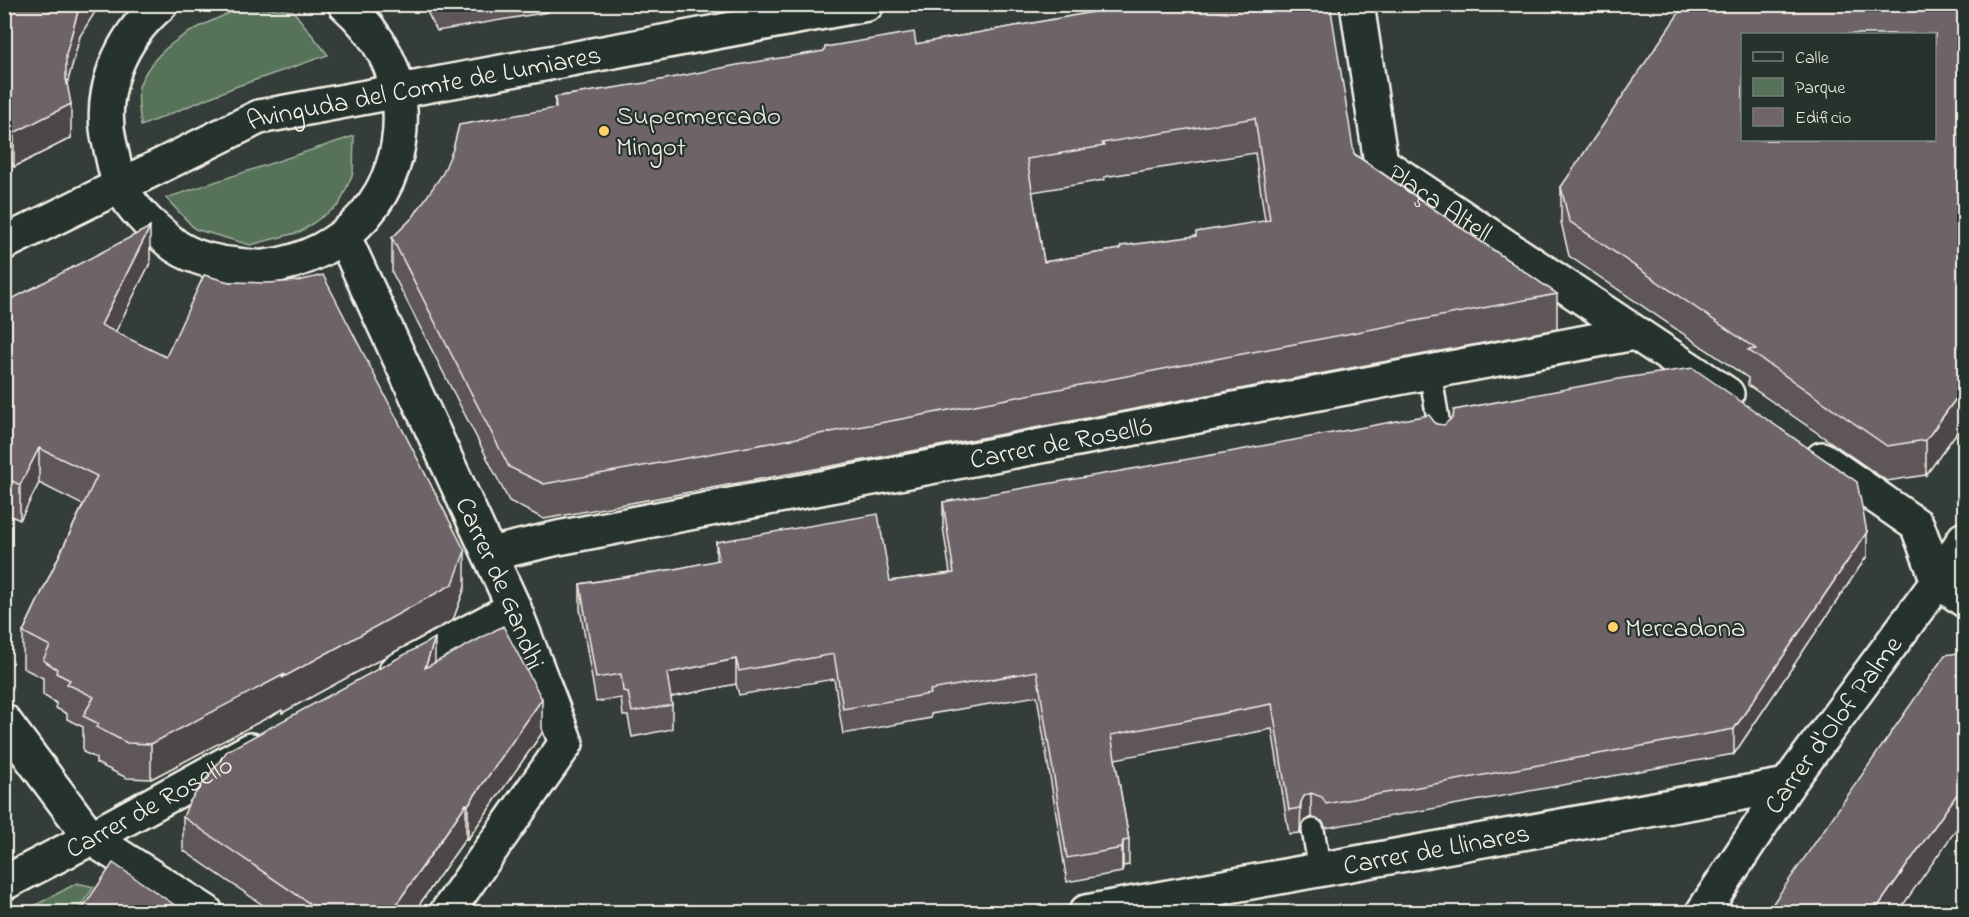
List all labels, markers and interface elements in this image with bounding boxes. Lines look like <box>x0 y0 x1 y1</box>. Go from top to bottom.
legend <box>1741 33 1936 141</box>
street label: Avinguda del Comte de Lumiares <box>240 37 605 142</box>
text: Calle <box>1795 46 1830 72</box>
text: Parque <box>1795 76 1846 102</box>
place label: Supermercado Mingot <box>616 98 781 168</box>
text: Edificio <box>1795 106 1851 132</box>
marker: Supermercado Mingot <box>597 124 611 138</box>
street label: Plaça Altell <box>1379 156 1499 254</box>
street label: Carrer de Roselló <box>967 408 1156 481</box>
street label: Carrer de Gandhi <box>444 491 553 676</box>
place label: Mercadona <box>1625 610 1746 649</box>
marker: Mercadona <box>1606 620 1620 634</box>
street label: Carrer d'Olof Palme <box>1756 628 1914 823</box>
street label: Carrer de Roselló <box>60 747 241 870</box>
street label: Carrer de Llinares <box>1340 815 1533 887</box>

